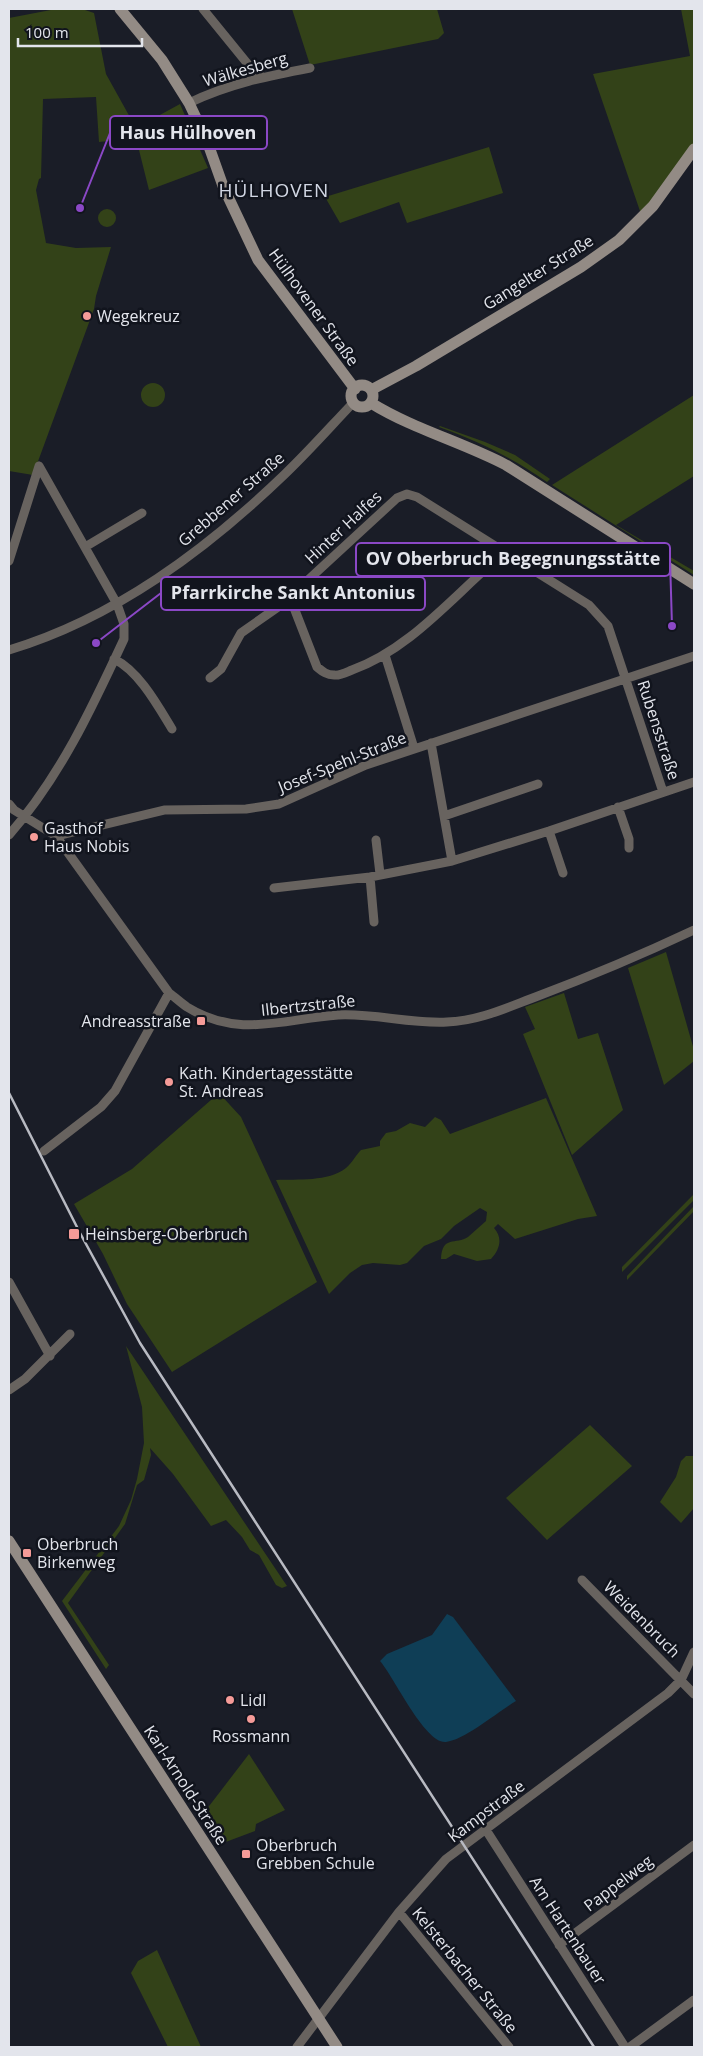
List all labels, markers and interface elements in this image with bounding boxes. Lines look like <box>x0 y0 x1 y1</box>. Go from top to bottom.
scale bar <box>18 15 141 47</box>
text: 100 m <box>25 22 69 42</box>
street label: Wälkesberg <box>200 46 290 92</box>
callout: Haus Hülhoven <box>110 116 267 149</box>
text: Haus Hülhoven <box>120 120 256 144</box>
district label: HÜLHOVEN <box>219 177 329 203</box>
street label: Gangelter Straße <box>479 229 597 315</box>
street label: Hülhovener Straße <box>264 244 364 370</box>
place label: Wegekreuz <box>97 305 180 327</box>
marker: Wegekreuz <box>81 310 93 322</box>
street label: Grebbener Straße <box>173 447 289 551</box>
street label: Hinter Halfes <box>300 486 386 568</box>
callout: OV Oberbruch Begegnungsstätte <box>356 543 670 576</box>
text: OV Oberbruch Begegnungsstätte <box>366 546 660 570</box>
callout: Pfarrkirche Sankt Antonius <box>161 577 425 610</box>
text: Pfarrkirche Sankt Antonius <box>171 580 415 604</box>
street label: Rubensstraße <box>633 677 685 783</box>
street label: Josef-Spehl-Straße <box>273 726 409 799</box>
place label: Gasthof Haus Nobis <box>44 817 129 857</box>
marker: Gasthof Haus Nobis <box>28 831 40 843</box>
street label: Ilbertzstraße <box>260 989 356 1021</box>
place label: Andreasstraße <box>82 1010 191 1032</box>
marker: Andreasstraße <box>195 1015 207 1027</box>
place label: Kath. Kindertagesstätte St. Andreas <box>179 1062 353 1102</box>
marker: Kath. Kindertagesstätte St. Andreas <box>163 1076 175 1088</box>
place label: Heinsberg-Oberbruch <box>85 1223 248 1245</box>
marker: Heinsberg-Oberbruch <box>67 1227 81 1241</box>
place label: Oberbruch Birkenweg <box>37 1533 118 1573</box>
marker: Oberbruch Birkenweg <box>21 1547 33 1559</box>
street label: Weidenbruch <box>599 1576 685 1662</box>
place label: Lidl <box>240 1689 266 1711</box>
marker: Lidl <box>224 1694 236 1706</box>
marker: Rossmann <box>245 1713 257 1725</box>
street label: Karl-Arnold-Straße <box>139 1721 233 1849</box>
place label: Rossmann <box>212 1725 290 1747</box>
street label: Kampstraße <box>443 1775 529 1847</box>
place label: Oberbruch Grebben Schule <box>256 1834 375 1874</box>
marker: Oberbruch Grebben Schule <box>240 1848 252 1860</box>
street label: Pappelweg <box>579 1850 657 1916</box>
street label: Am Hartenbauer <box>525 1872 611 1989</box>
street label: Kelsterbacher Straße <box>407 1902 523 2038</box>

